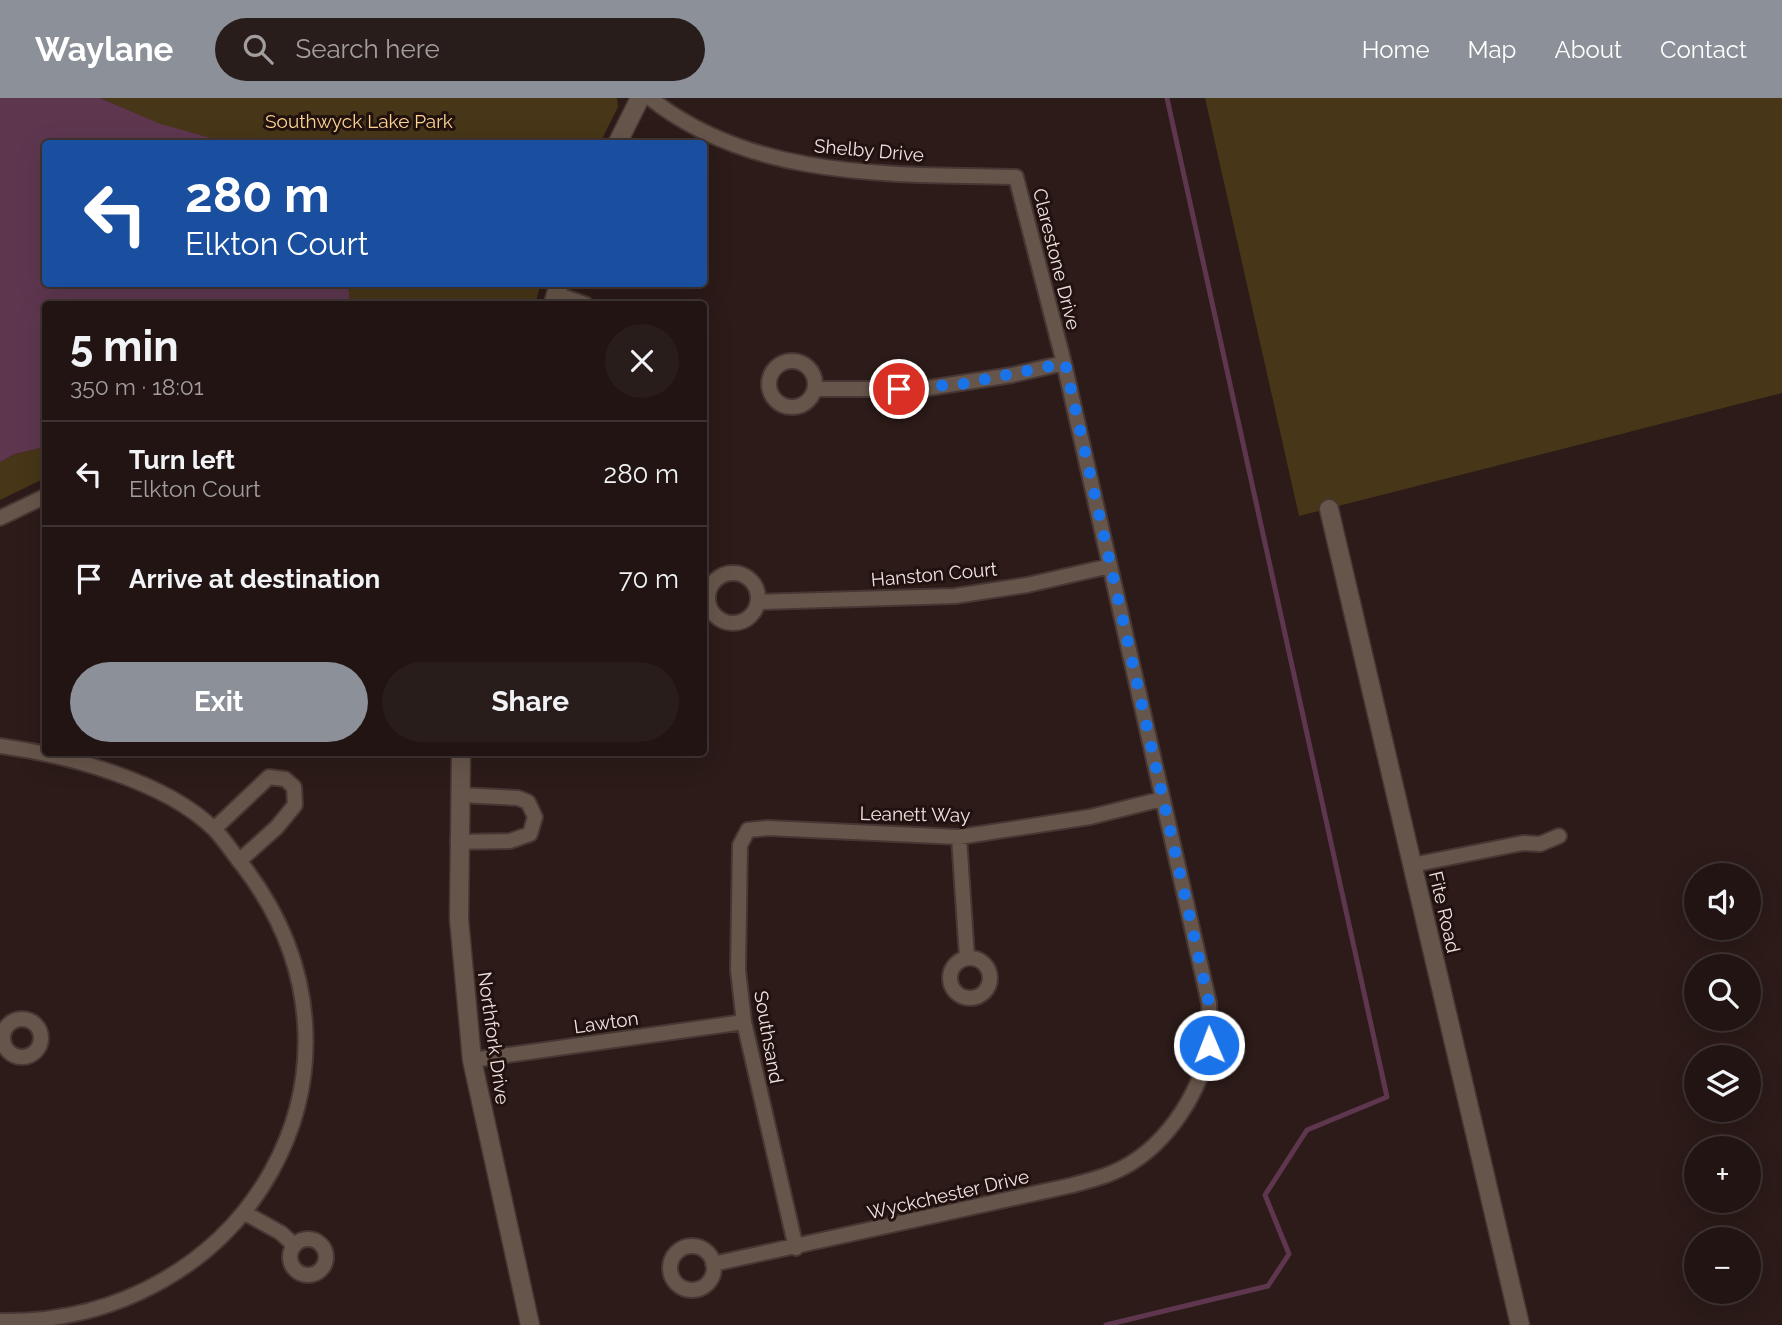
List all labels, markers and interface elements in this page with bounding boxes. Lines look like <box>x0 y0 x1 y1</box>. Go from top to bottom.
search box <box>215 18 705 81</box>
text: Waylane <box>35 30 173 69</box>
icon: search <box>239 30 277 68</box>
text: Search here <box>295 34 440 64</box>
text: Home <box>1362 35 1430 64</box>
text: Map <box>1468 35 1516 64</box>
text: About <box>1554 35 1622 64</box>
text: Contact <box>1660 35 1747 64</box>
park label: Southwyck Lake Park <box>265 110 453 132</box>
street label: Shelby Drive <box>813 134 925 166</box>
text: 280 m <box>185 166 330 223</box>
icon: left <box>70 168 161 259</box>
street label: Clarestone Drive <box>1029 186 1085 332</box>
text: Elkton Court <box>185 225 368 262</box>
text: 5 min <box>70 322 179 371</box>
button: close <box>605 324 679 398</box>
pin <box>869 359 929 419</box>
icon: arrive <box>880 370 918 408</box>
text: 350 m · 18:01 <box>70 373 204 400</box>
text: Turn left <box>129 445 235 475</box>
icon: left <box>70 455 108 493</box>
text: 280 m <box>604 459 679 489</box>
text: Elkton Court <box>129 475 261 502</box>
street label: Hanston Court <box>870 557 999 590</box>
icon: arrive <box>70 560 108 598</box>
text: Arrive at destination <box>129 564 380 594</box>
text: 70 m <box>619 564 679 594</box>
button: Exit <box>70 662 368 742</box>
button: Share <box>382 662 679 742</box>
street label: Leanett Way <box>859 802 971 826</box>
map controls <box>1684 863 1761 1304</box>
button: sound <box>1684 863 1761 940</box>
street label: Fite Road <box>1425 869 1465 955</box>
button: search <box>1684 954 1761 1031</box>
street label: Northfork Drive <box>474 970 514 1106</box>
street label: Southsand <box>750 989 788 1085</box>
street label: Lawton <box>572 1007 640 1037</box>
position arrow <box>1172 1008 1246 1082</box>
button: layers <box>1684 1045 1761 1122</box>
button: + <box>1684 1136 1761 1213</box>
street label: Wyckchester Drive <box>865 1165 1031 1223</box>
button: − <box>1684 1227 1761 1304</box>

